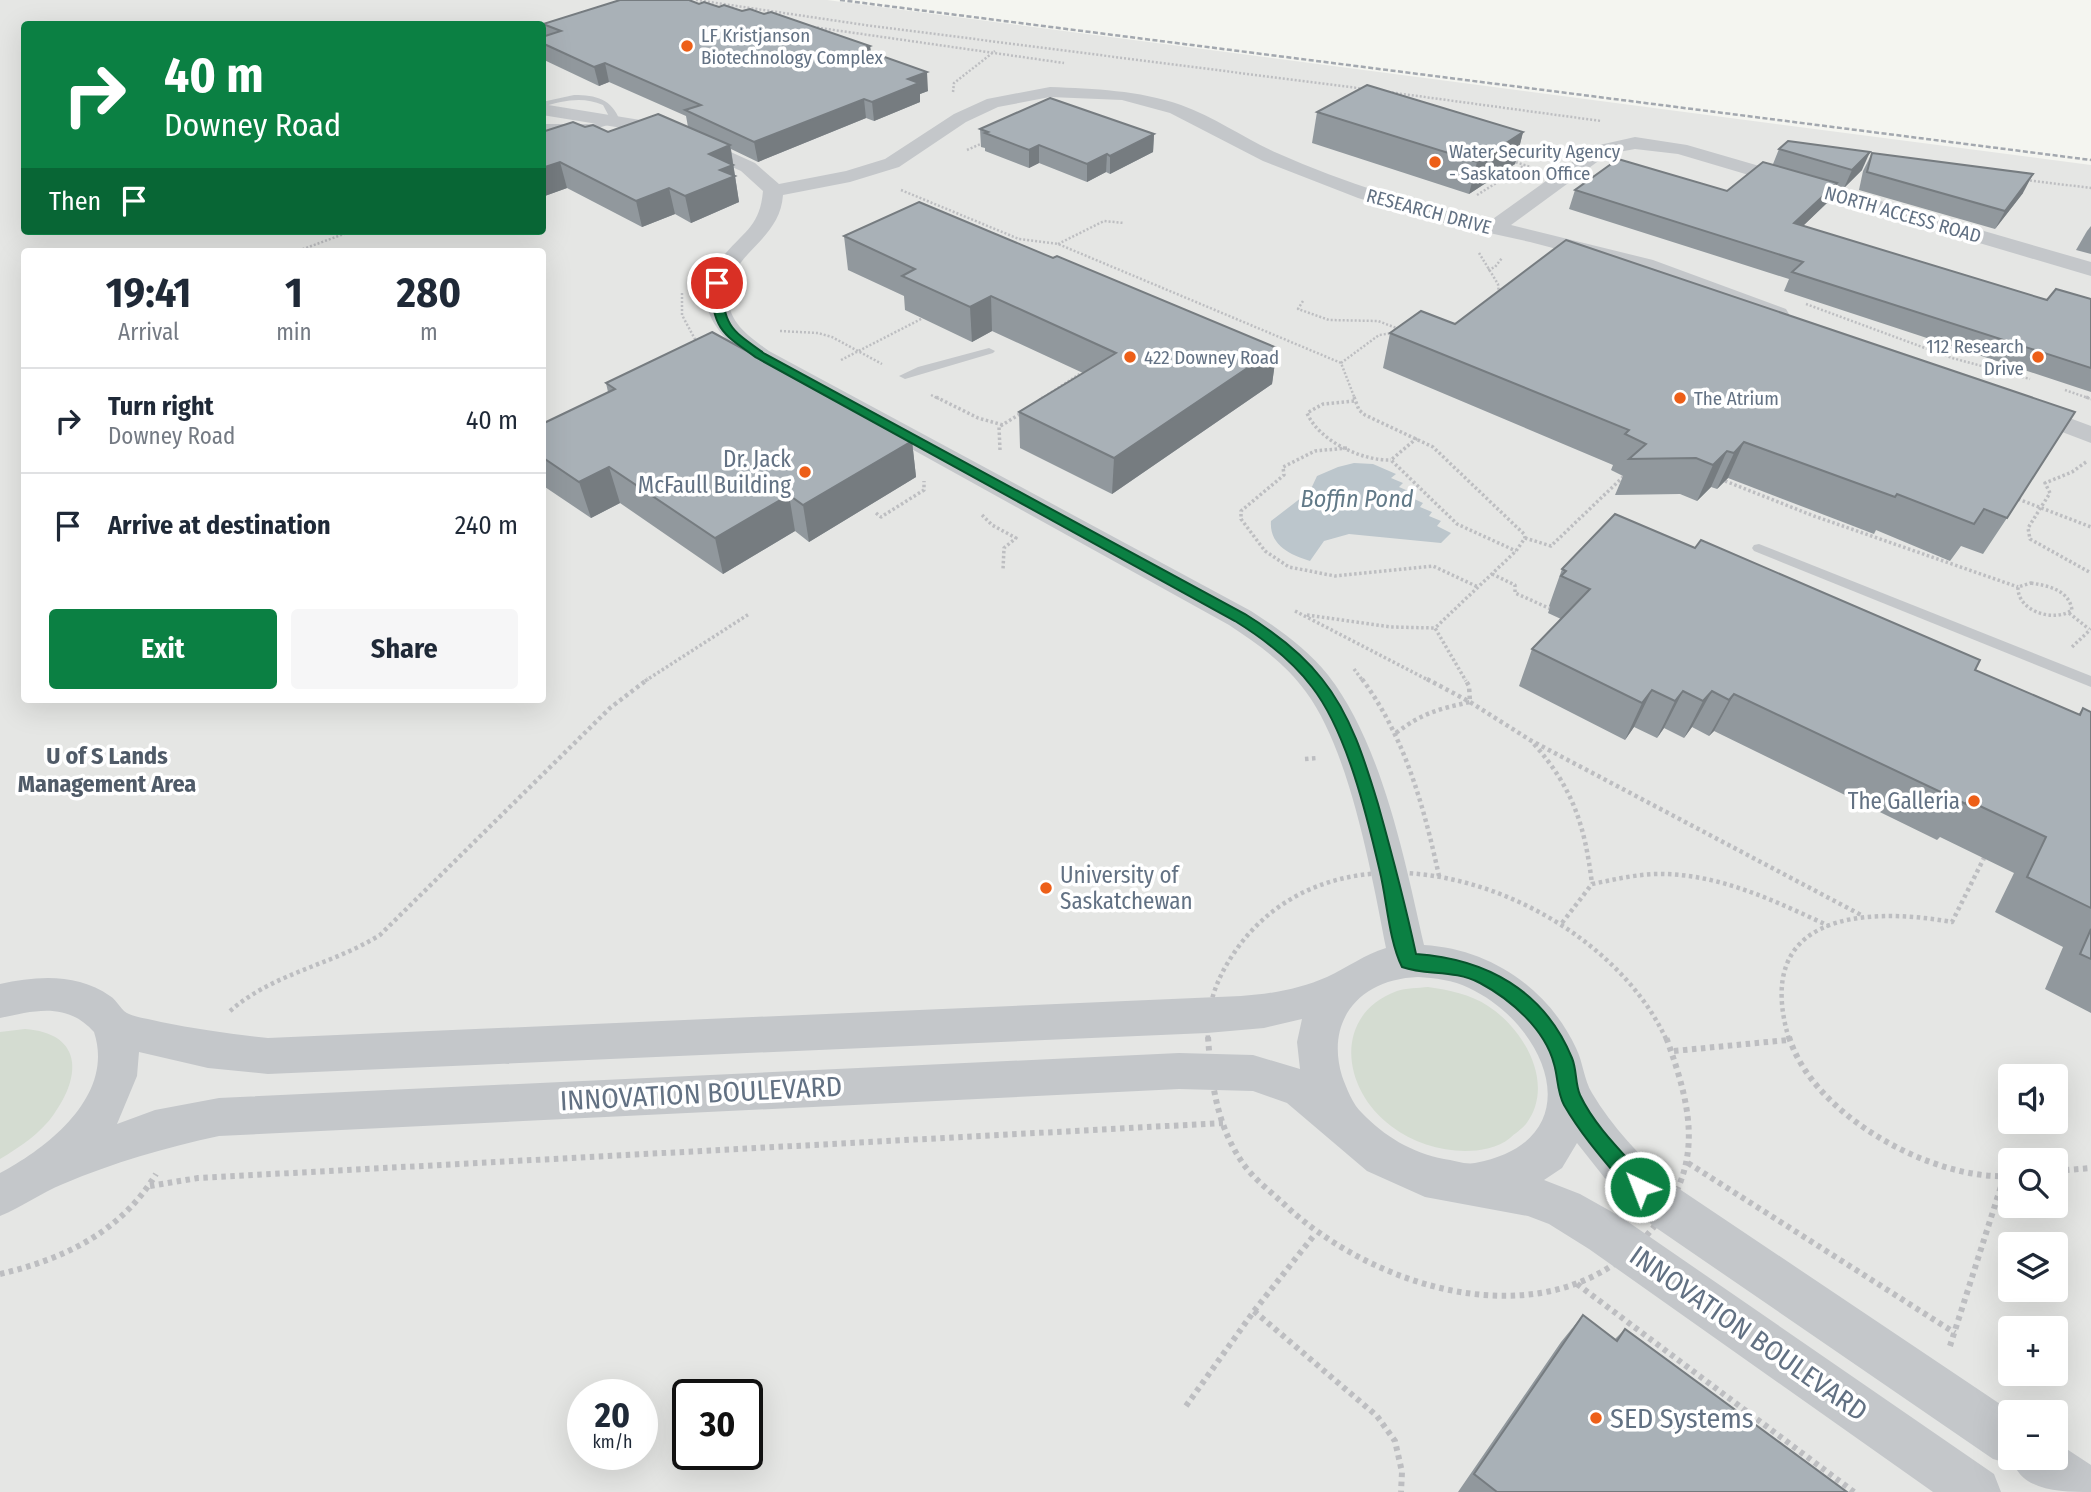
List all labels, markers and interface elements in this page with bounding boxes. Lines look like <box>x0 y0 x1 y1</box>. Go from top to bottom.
place label: LF Kristjanson Biotechnology Complex <box>701 24 884 69</box>
marker: LF Kristjanson Biotechnology Complex <box>679 38 695 54</box>
text: 40 m <box>164 46 264 105</box>
icon: right <box>49 49 140 140</box>
text: Downey Road <box>164 106 341 144</box>
place label: Water Security Agency - Saskatoon Office <box>1449 140 1621 185</box>
marker: Water Security Agency - Saskatoon Office <box>1427 154 1443 170</box>
street label: NORTH ACCESS ROAD <box>1822 181 1984 248</box>
icon: arrive <box>115 182 153 220</box>
street label: RESEARCH DRIVE <box>1364 184 1494 239</box>
text: Then <box>49 186 101 217</box>
pin <box>687 253 747 313</box>
icon: arrive <box>698 264 736 302</box>
text: 19:41 <box>106 268 191 318</box>
text: 1 <box>285 268 303 318</box>
text: 280 <box>397 268 461 318</box>
text: Arrival <box>118 318 179 346</box>
text: min <box>276 318 312 346</box>
text: m <box>420 318 438 346</box>
place label: 112 Research Drive <box>1926 335 2024 380</box>
place label: 422 Downey Road <box>1144 346 1279 369</box>
marker: 422 Downey Road <box>1122 349 1138 365</box>
marker: 112 Research Drive <box>2030 349 2046 365</box>
place label: The Atrium <box>1694 387 1779 410</box>
marker: The Atrium <box>1672 390 1688 406</box>
text: Turn right <box>108 391 214 422</box>
icon: right <box>49 402 87 440</box>
text: 40 m <box>466 405 518 436</box>
text: Downey Road <box>108 422 235 450</box>
place label: Dr. Jack McFaull Building <box>638 445 791 499</box>
marker: Dr. Jack McFaull Building <box>797 464 813 480</box>
water label: Boffin Pond <box>1301 485 1414 513</box>
icon: arrive <box>49 507 87 545</box>
text: Arrive at destination <box>108 510 331 541</box>
text: 240 m <box>455 510 518 541</box>
button: Exit <box>49 609 277 689</box>
button: Share <box>291 609 518 689</box>
district label: U of S Lands Management Area <box>18 742 196 798</box>
place label: The Galleria <box>1848 787 1960 815</box>
marker: The Galleria <box>1966 793 1982 809</box>
place label: University of Saskatchewan <box>1060 861 1193 915</box>
marker: University of Saskatchewan <box>1038 880 1054 896</box>
map controls <box>1998 1064 2068 1470</box>
button: sound <box>1998 1064 2068 1134</box>
street label: INNOVATION BOULEVARD <box>559 1070 843 1117</box>
button: search <box>1998 1148 2068 1218</box>
position arrow <box>1603 1150 1677 1224</box>
button: layers <box>1998 1232 2068 1302</box>
street label: INNOVATION BOULEVARD <box>1624 1239 1874 1428</box>
button: + <box>1998 1316 2068 1386</box>
speed limit sign: 30 <box>672 1379 763 1470</box>
text: 20 <box>595 1394 630 1436</box>
button: − <box>1998 1400 2068 1470</box>
place label: SED Systems <box>1610 1402 1754 1435</box>
marker: SED Systems <box>1588 1410 1604 1426</box>
text: km/h <box>592 1431 633 1453</box>

